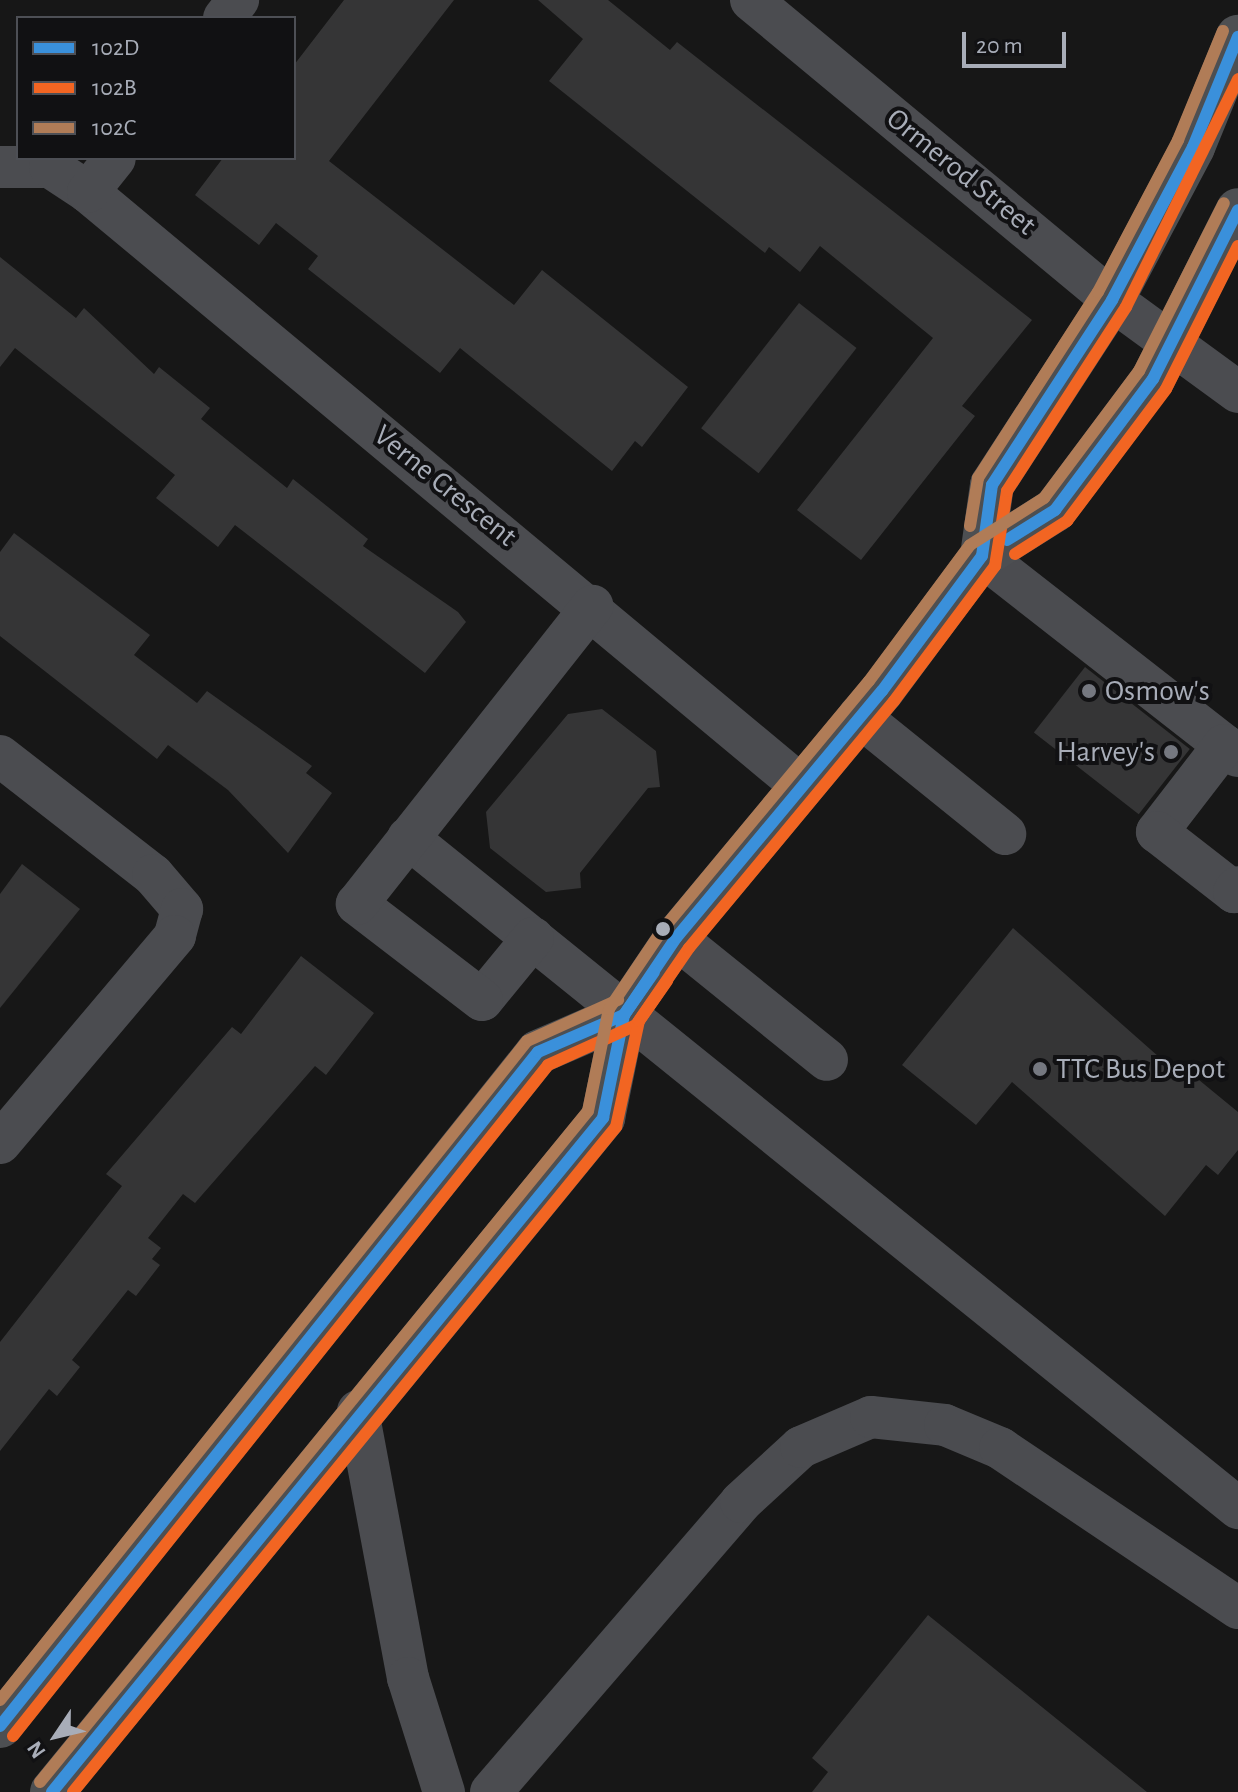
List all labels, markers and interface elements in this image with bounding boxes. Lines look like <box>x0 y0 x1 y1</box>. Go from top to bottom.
legend <box>16 16 296 160</box>
scale bar <box>966 16 1070 66</box>
text: 20 m <box>976 34 1023 58</box>
text: 102D <box>92 36 139 60</box>
text: 102B <box>92 76 137 100</box>
street label: Ormerod Street <box>879 101 1043 243</box>
text: 102C <box>92 116 136 140</box>
street label: Verne Crescent <box>366 417 524 555</box>
place label: Osmow's <box>1105 673 1210 709</box>
marker: Osmow's <box>1080 682 1098 700</box>
place label: Harvey's <box>1056 734 1155 770</box>
marker: Harvey's <box>1162 743 1180 761</box>
unlabelled marker <box>655 921 671 937</box>
place label: TTC Bus Depot <box>1056 1051 1225 1087</box>
marker: TTC Bus Depot <box>1031 1060 1049 1078</box>
north arrow <box>16 1696 96 1776</box>
text: N <box>23 1737 50 1762</box>

